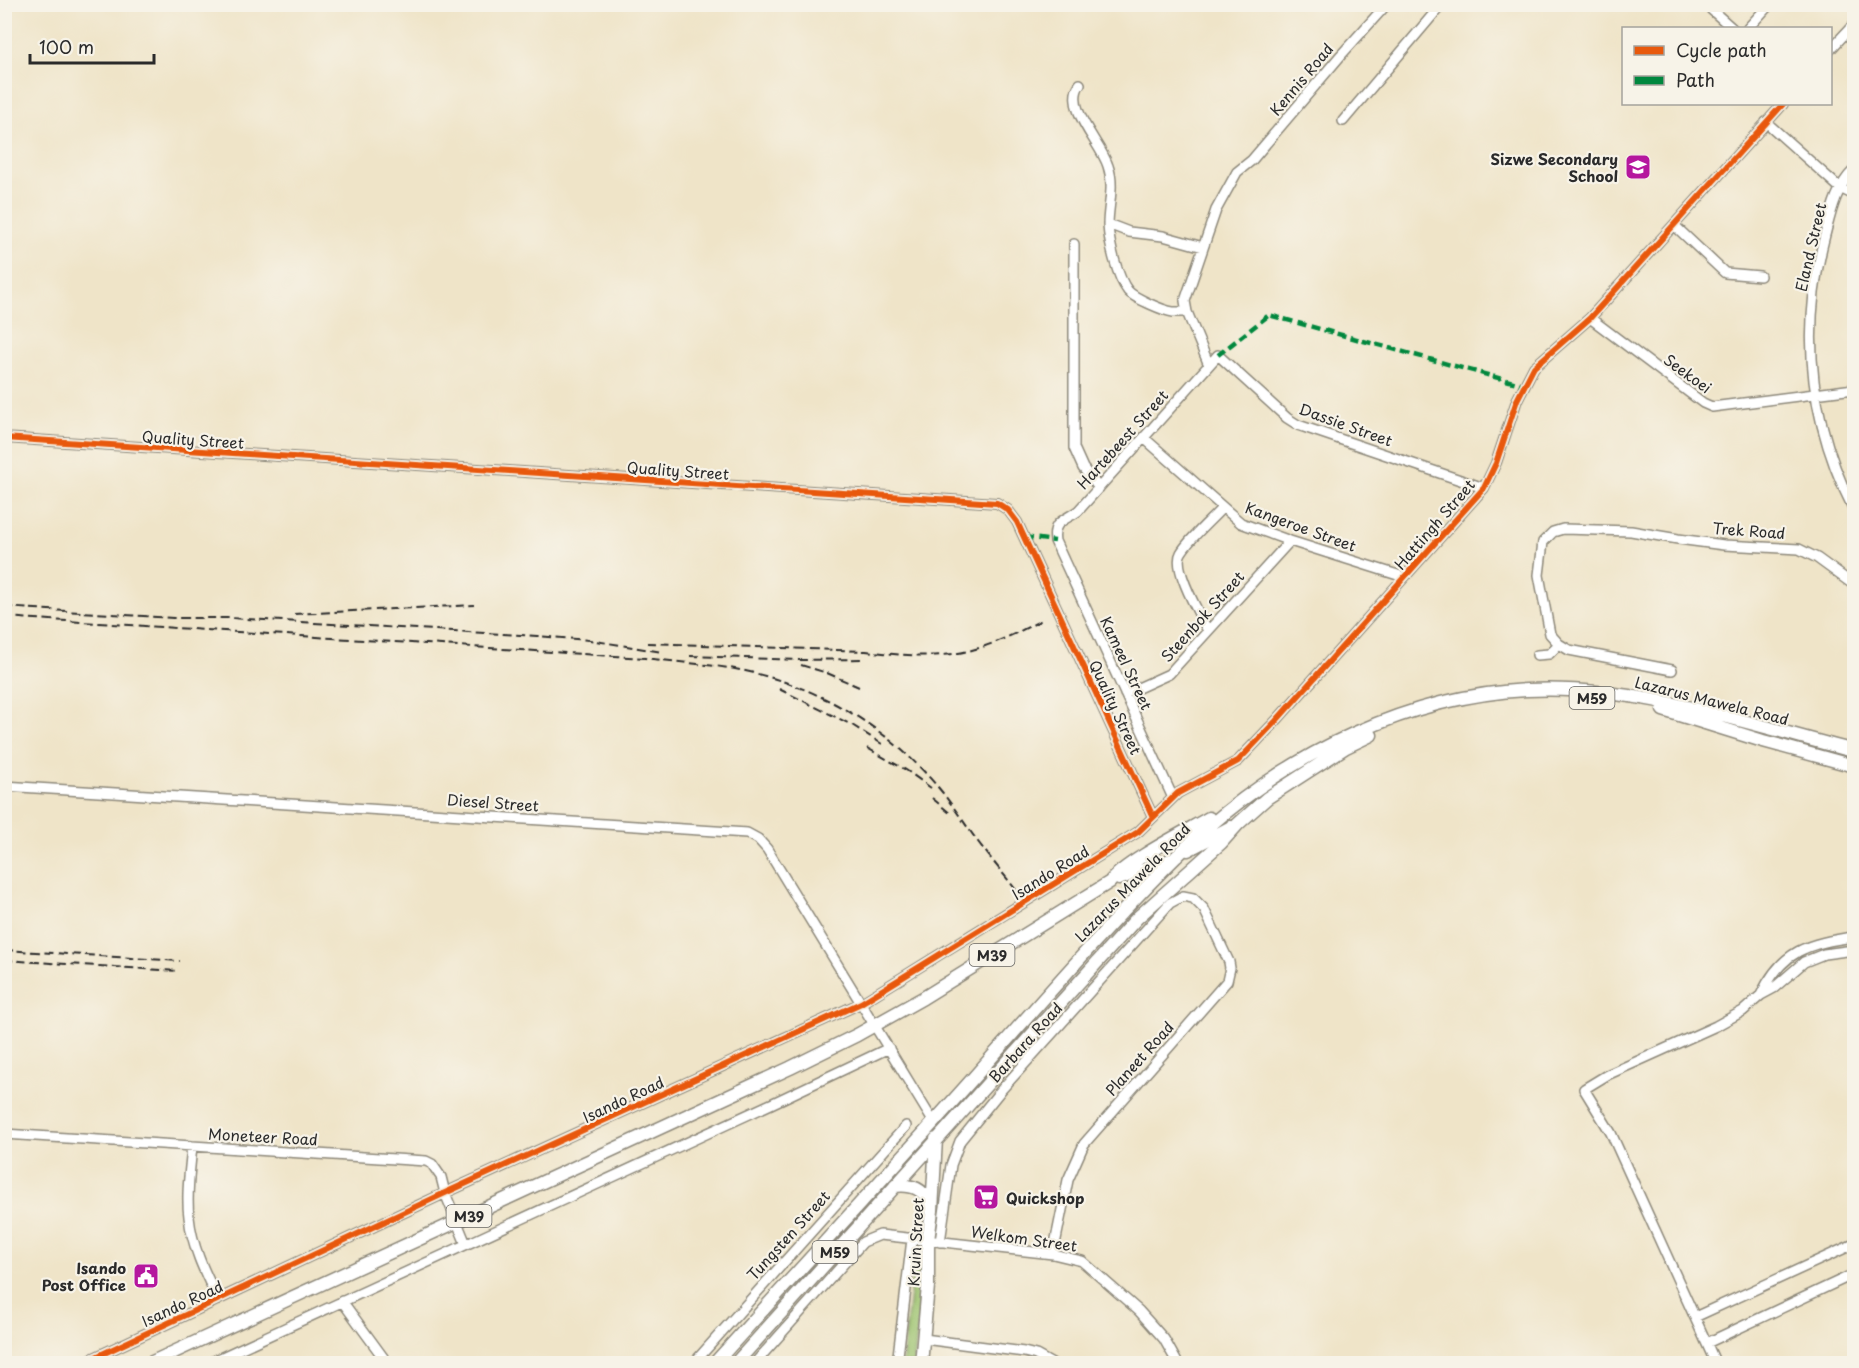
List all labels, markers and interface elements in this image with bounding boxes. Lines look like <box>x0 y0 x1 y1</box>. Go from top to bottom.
scale bar <box>30 27 154 65</box>
legend <box>1622 27 1832 105</box>
text: 100 m <box>39 33 94 60</box>
text: Cycle path <box>1676 36 1767 63</box>
street label: Kennis Road <box>1264 38 1338 120</box>
text: Path <box>1676 66 1715 93</box>
place label: Sizwe Secondary School <box>1490 147 1618 187</box>
school or university icon: Sizwe Secondary School <box>1623 152 1653 182</box>
street label: Eland Street <box>1789 200 1831 294</box>
street label: Seekoei <box>1659 348 1717 398</box>
street label: Hartebeest Street <box>1071 384 1173 494</box>
street label: Dassie Street <box>1296 396 1396 452</box>
street label: Quality Street <box>141 424 245 454</box>
street label: Quality Street <box>626 455 730 485</box>
street label: Hattingh Street <box>1388 474 1480 574</box>
street label: Kangeroe Street <box>1242 495 1360 557</box>
street label: Trek Road <box>1712 516 1786 544</box>
street label: Steenbok Street <box>1155 566 1249 666</box>
street label: Kameel Street <box>1095 612 1159 714</box>
street label: Quality Street <box>1084 656 1148 758</box>
street label: Lazarus Mawela Road <box>1633 670 1791 730</box>
road number: M59 <box>1570 687 1614 709</box>
street label: Diesel Street <box>446 787 540 817</box>
street label: Lazarus Mawela Road <box>1069 817 1195 947</box>
street label: Isando Road <box>1007 839 1093 905</box>
road number: M39 <box>970 944 1014 966</box>
street label: Barbara Road <box>983 997 1067 1087</box>
street label: Planeet Road <box>1099 1016 1179 1100</box>
street label: Isando Road <box>578 1070 668 1128</box>
street label: Moneteer Road <box>208 1122 318 1150</box>
supermarket icon: Quickshop <box>971 1182 1001 1212</box>
street label: Tungsten Street <box>741 1185 835 1285</box>
place label: Quickshop <box>1006 1186 1084 1209</box>
street label: Kruin Street <box>901 1197 929 1287</box>
road number: M39 <box>446 1205 492 1227</box>
street label: Welkom Street <box>969 1219 1079 1257</box>
road number: M59 <box>812 1241 858 1263</box>
place label: Isando Post Office <box>42 1256 126 1296</box>
public building icon: Isando Post Office <box>131 1261 161 1291</box>
street label: Isando Road <box>137 1274 227 1332</box>

